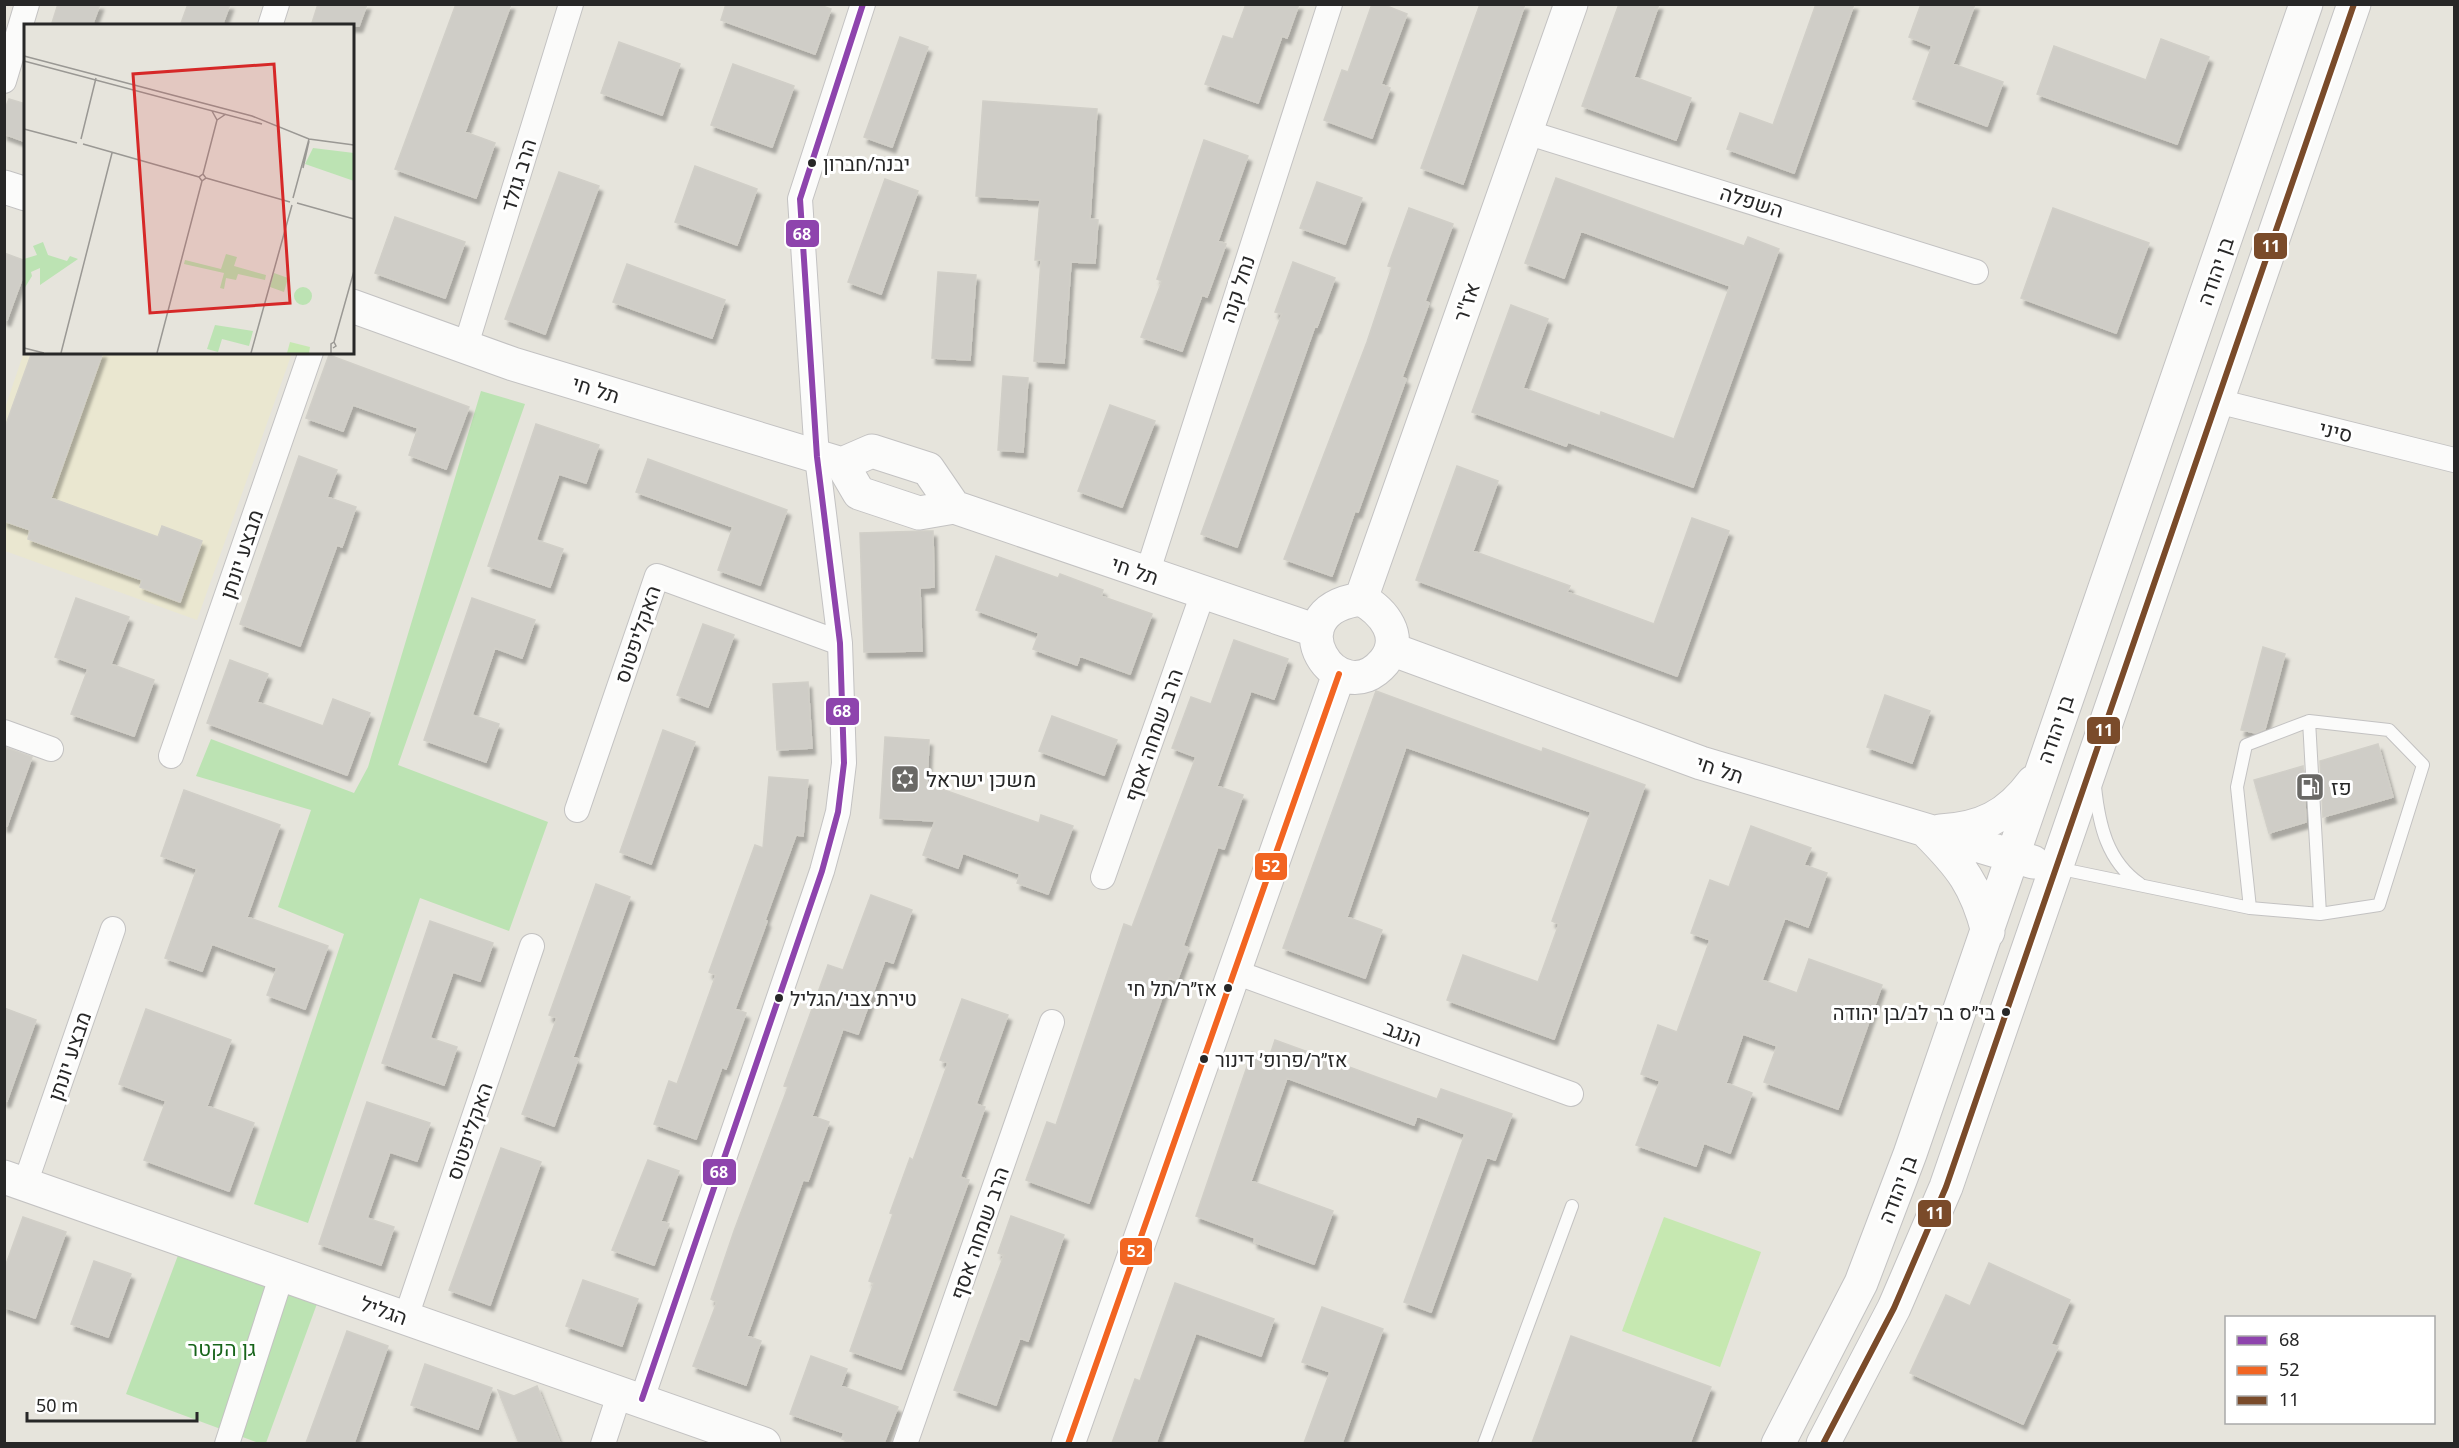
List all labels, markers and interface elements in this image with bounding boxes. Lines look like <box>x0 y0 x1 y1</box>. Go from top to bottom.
inset map <box>24 24 354 354</box>
street label: הרב גולד <box>494 135 542 215</box>
place label: יבנה/חברון <box>823 150 910 177</box>
marker: יבנה/חברון <box>806 157 818 169</box>
street label: השפלה <box>1717 178 1787 224</box>
line badge: 68 <box>785 219 820 248</box>
text: 68 <box>793 223 811 245</box>
line badge: 11 <box>2253 232 2288 260</box>
street label: בן יהודה <box>2190 233 2240 309</box>
text: 11 <box>2262 235 2280 257</box>
street label: נחל קנה <box>1213 252 1261 326</box>
street label: אז"ר <box>1446 279 1486 325</box>
street label: תל חי <box>569 369 623 409</box>
street label: סיני <box>2316 413 2356 449</box>
street label: מבצע יונתן <box>213 506 269 602</box>
street label: תל חי <box>1108 549 1162 591</box>
street label: האקליפטוס <box>607 581 667 687</box>
street label: הרב שמחה אסף <box>1117 665 1189 805</box>
street label: בן יהודה <box>2030 691 2080 767</box>
line badge: 68 <box>825 697 860 726</box>
text: 68 <box>833 700 851 722</box>
line badge: 11 <box>2086 716 2121 745</box>
text: 11 <box>2095 719 2113 741</box>
street label: תל חי <box>1693 748 1747 790</box>
synagogue icon: משכן ישראל <box>889 763 921 795</box>
place label: משכן ישראל <box>926 765 1036 793</box>
fuel station icon: פז <box>2294 771 2326 803</box>
place label: פז <box>2331 773 2352 801</box>
line badge: 52 <box>1254 852 1288 881</box>
text: 52 <box>1262 855 1280 877</box>
place label: אז״ר/תל חי <box>1127 975 1217 1002</box>
marker: אז״ר/תל חי <box>1222 982 1234 994</box>
place label: טירת צבי/הגליל <box>790 985 917 1012</box>
marker: טירת צבי/הגליל <box>773 992 785 1004</box>
place label: בי״ס בר לב/בן יהודה <box>1833 999 1995 1026</box>
marker: בי״ס בר לב/בן יהודה <box>2000 1006 2012 1018</box>
street label: מבצע יונתן <box>41 1008 97 1104</box>
street label: הנגב <box>1380 1013 1426 1053</box>
place label: אז״ר/פרופ׳ דינור <box>1215 1046 1347 1073</box>
marker: אז״ר/פרופ׳ דינור <box>1198 1053 1210 1065</box>
street label: האקליפטוס <box>439 1078 499 1184</box>
street label: בן יהודה <box>1871 1151 1923 1227</box>
line badge: 68 <box>702 1158 737 1186</box>
text: 68 <box>710 1161 728 1183</box>
street label: הרב שמחה אסף <box>943 1163 1015 1303</box>
line badge: 11 <box>1917 1199 1952 1228</box>
text: 11 <box>1926 1202 1944 1224</box>
line badge: 52 <box>1119 1237 1153 1266</box>
text: 52 <box>1127 1240 1145 1262</box>
street label: הגליל <box>357 1289 411 1331</box>
legend <box>2225 1316 2435 1424</box>
text: 68 <box>2279 1327 2300 1351</box>
park label: גן הקטר <box>188 1334 256 1362</box>
text: 52 <box>2279 1357 2300 1381</box>
scale bar <box>27 1385 196 1423</box>
text: 11 <box>2279 1387 2300 1411</box>
text: 50 m <box>36 1393 78 1417</box>

